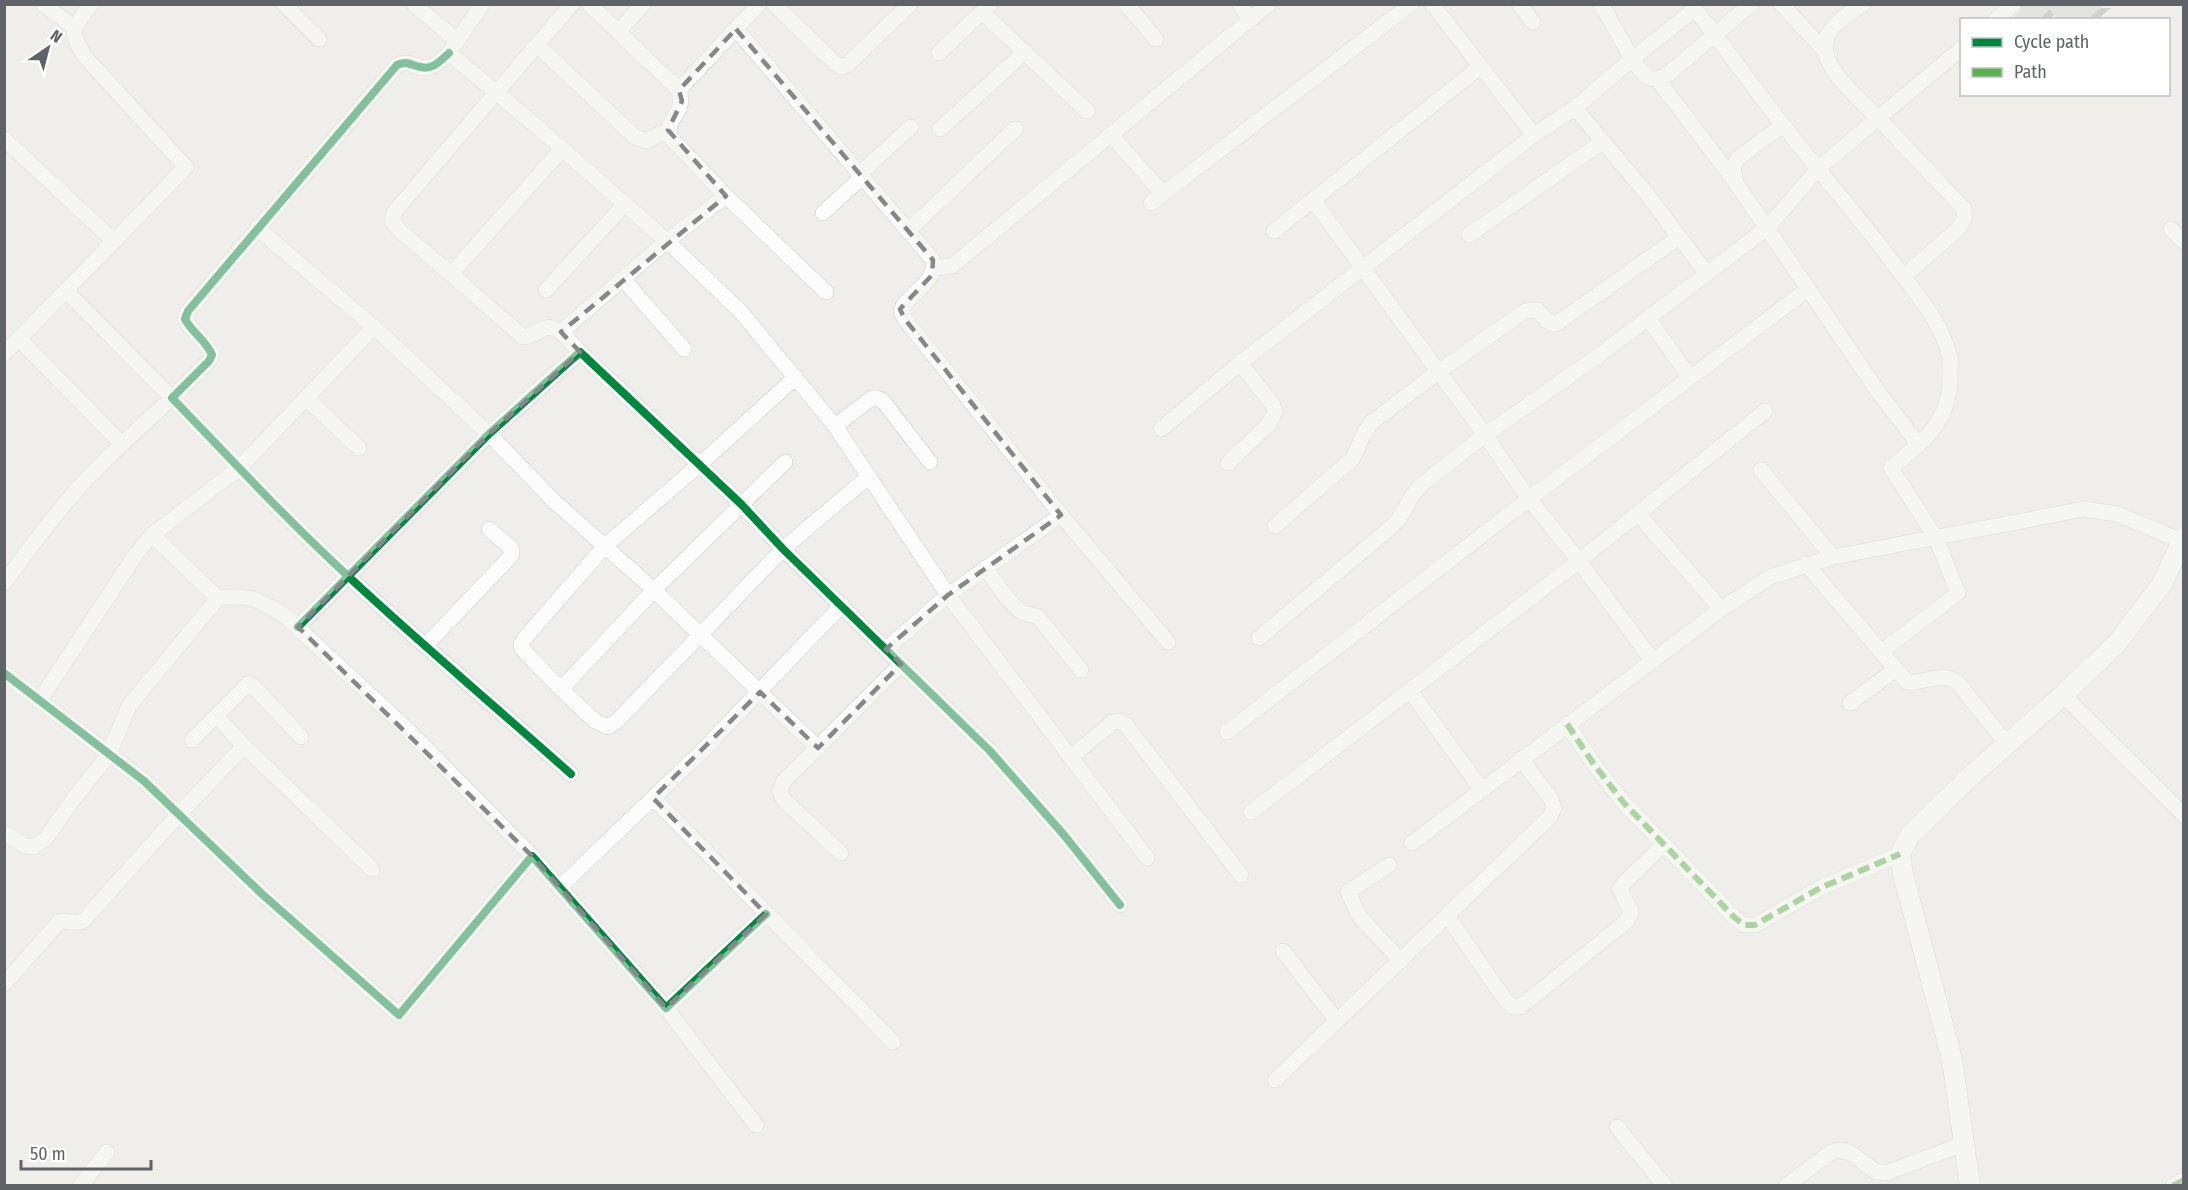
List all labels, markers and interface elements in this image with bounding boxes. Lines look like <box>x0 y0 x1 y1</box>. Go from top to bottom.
north arrow <box>18 18 78 78</box>
legend <box>1960 18 2170 96</box>
text: N <box>47 26 66 47</box>
text: Cycle path <box>2014 31 2089 53</box>
text: Path <box>2014 61 2047 83</box>
scale bar <box>21 1133 152 1171</box>
text: 50 m <box>30 1143 66 1165</box>

